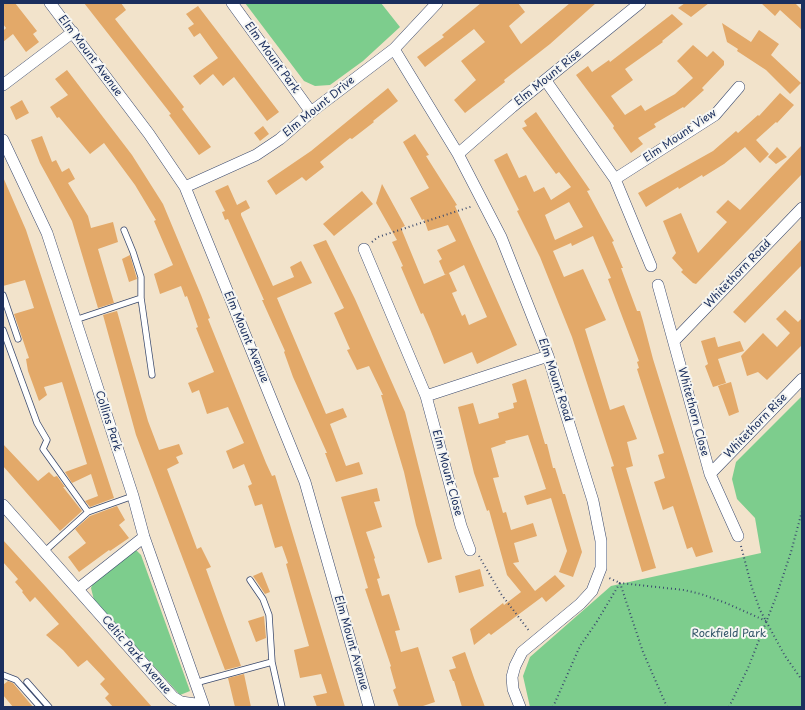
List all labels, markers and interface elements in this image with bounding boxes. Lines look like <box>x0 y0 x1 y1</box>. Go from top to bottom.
street label: Elm Mount Avenue <box>55 13 125 99</box>
street label: Elm Mount Park <box>242 20 302 96</box>
street label: Elm Mount Rise <box>512 47 584 109</box>
street label: Elm Mount Drive <box>280 74 358 140</box>
street label: Elm Mount View <box>641 107 719 165</box>
street label: Whitethorn Road <box>702 237 774 311</box>
street label: Elm Mount Avenue <box>221 289 271 385</box>
street label: Elm Mount Road <box>535 336 575 424</box>
street label: Whitethorn Close <box>675 366 711 458</box>
street label: Collins Park <box>92 389 124 453</box>
street label: Whitethorn Rise <box>722 391 790 461</box>
street label: Elm Mount Close <box>429 428 465 518</box>
street label: Elm Mount Avenue <box>331 594 371 692</box>
street label: Celtic Park Avenue <box>98 613 174 697</box>
park label: Rockfield Park <box>691 627 767 641</box>

